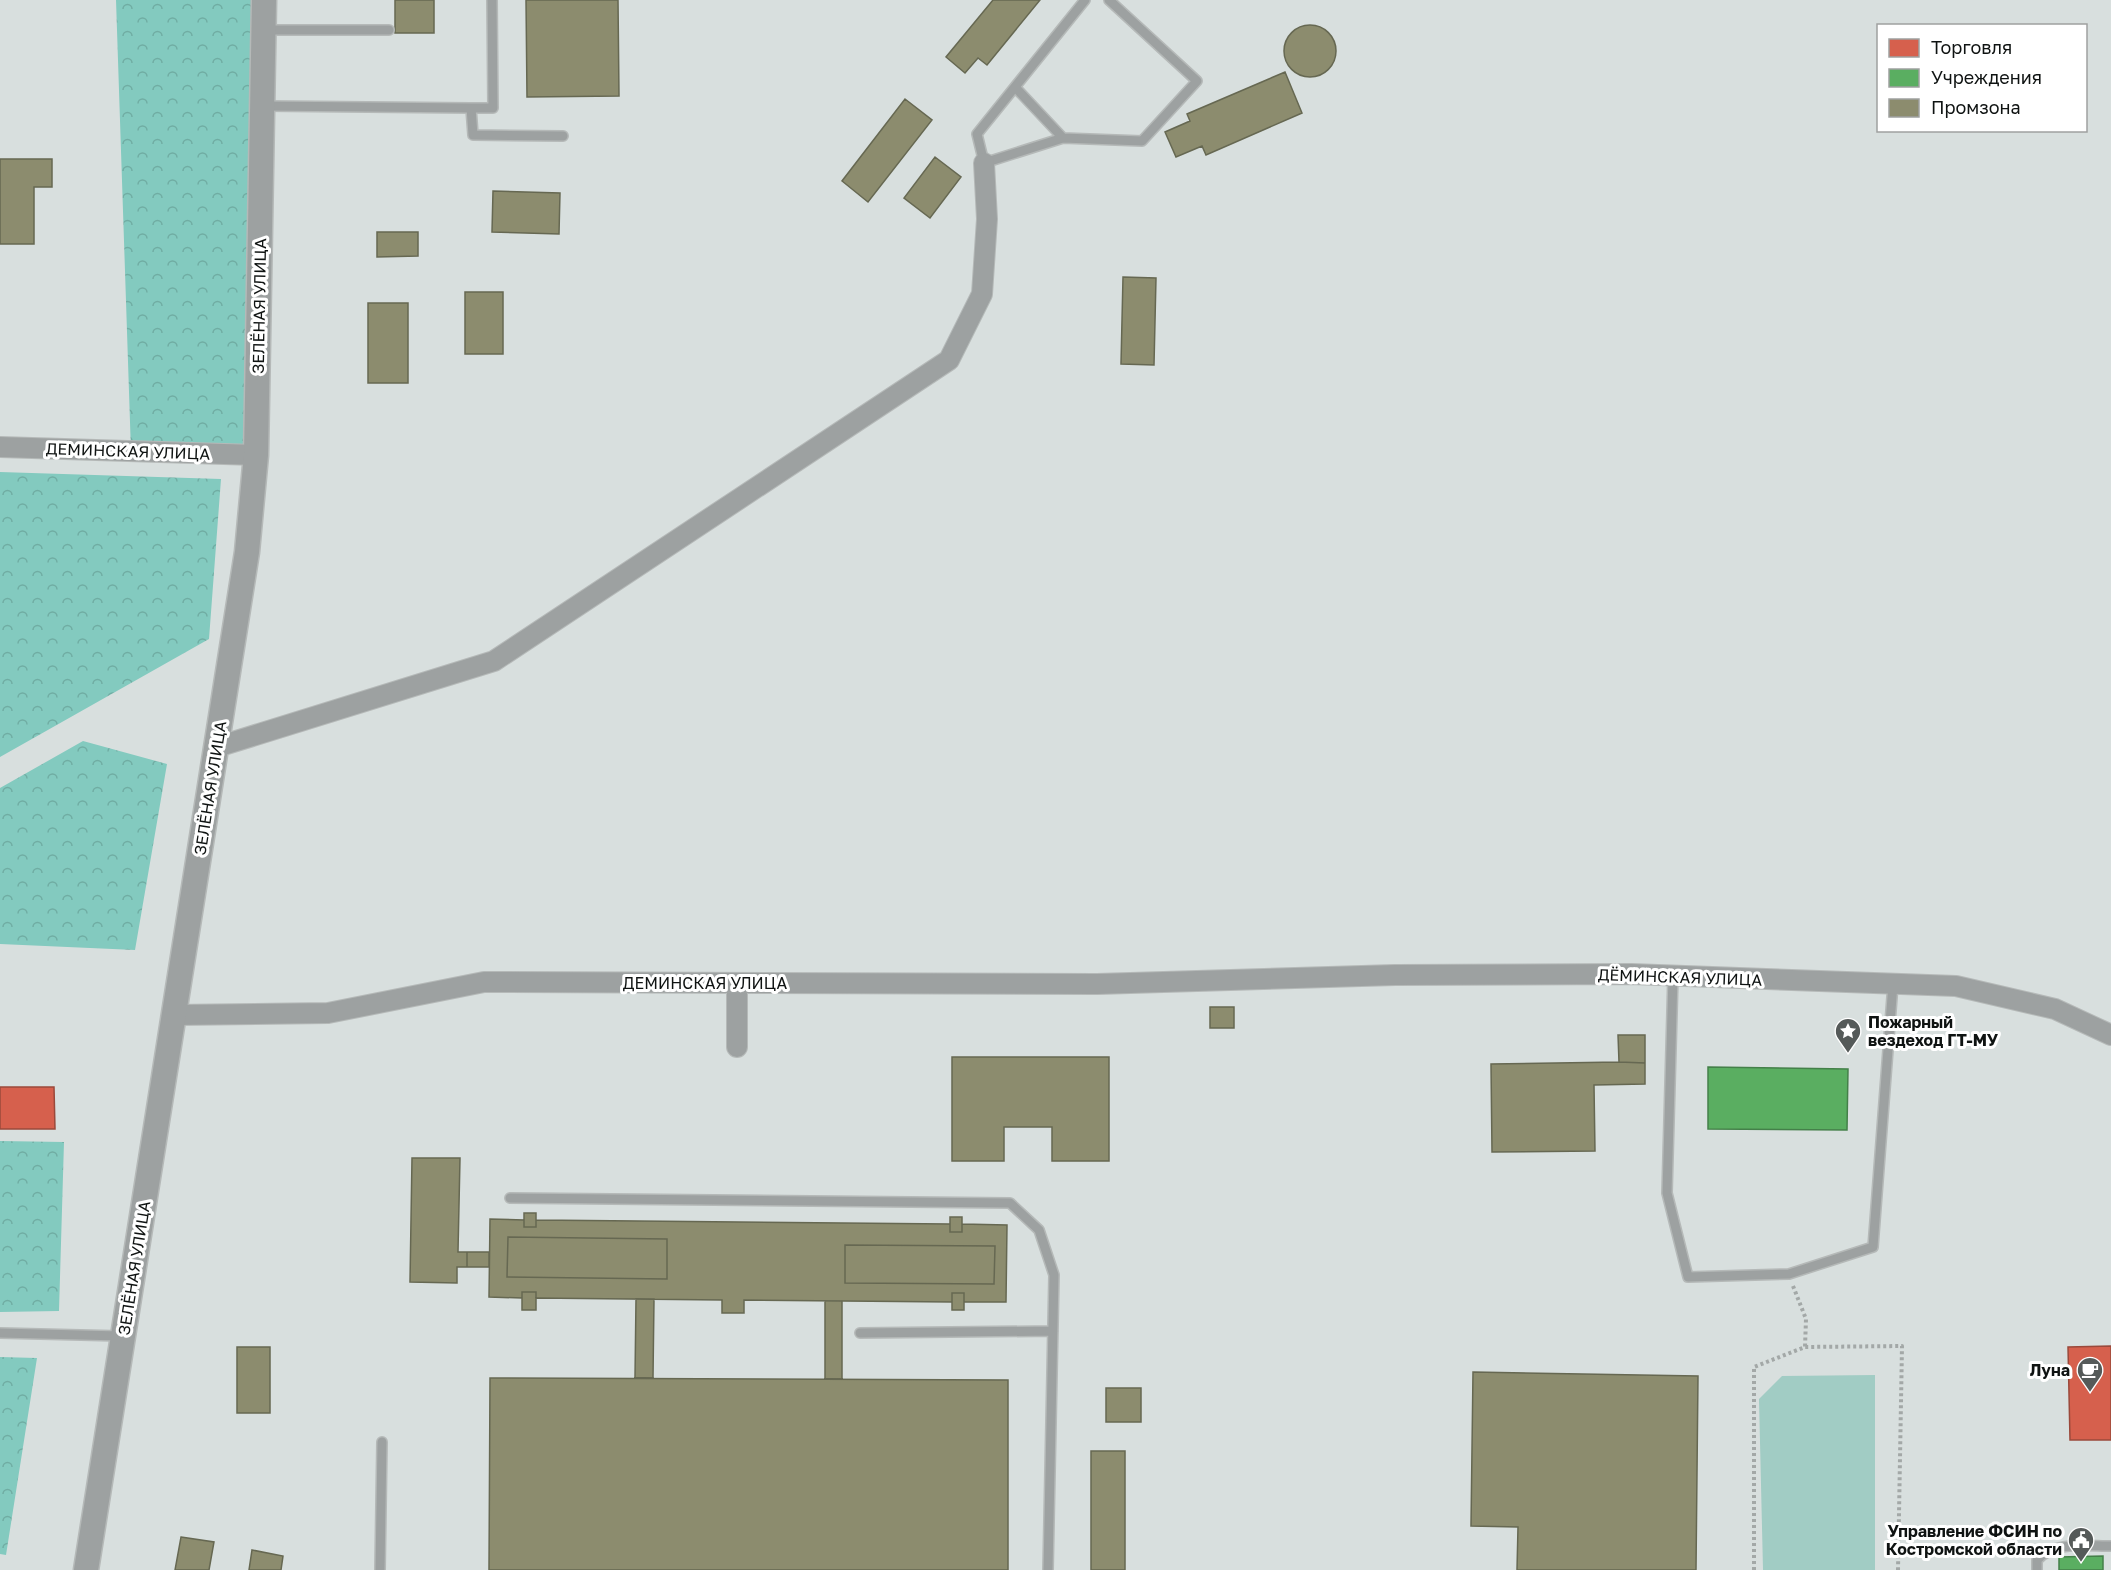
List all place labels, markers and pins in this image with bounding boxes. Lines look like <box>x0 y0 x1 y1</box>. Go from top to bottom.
place label: Пожарный вездеход ГТ-МУ <box>1868 1012 1999 1050</box>
place icon: Пожарный вездеход ГТ-МУ <box>1833 1016 1863 1054</box>
cafe icon: Луна <box>2075 1355 2105 1393</box>
place label: Луна <box>2030 1360 2070 1380</box>
place label: Управление ФСИН по Костромской области <box>1886 1521 2062 1559</box>
public building icon: Управление ФСИН по Костромской области <box>2066 1525 2096 1563</box>

